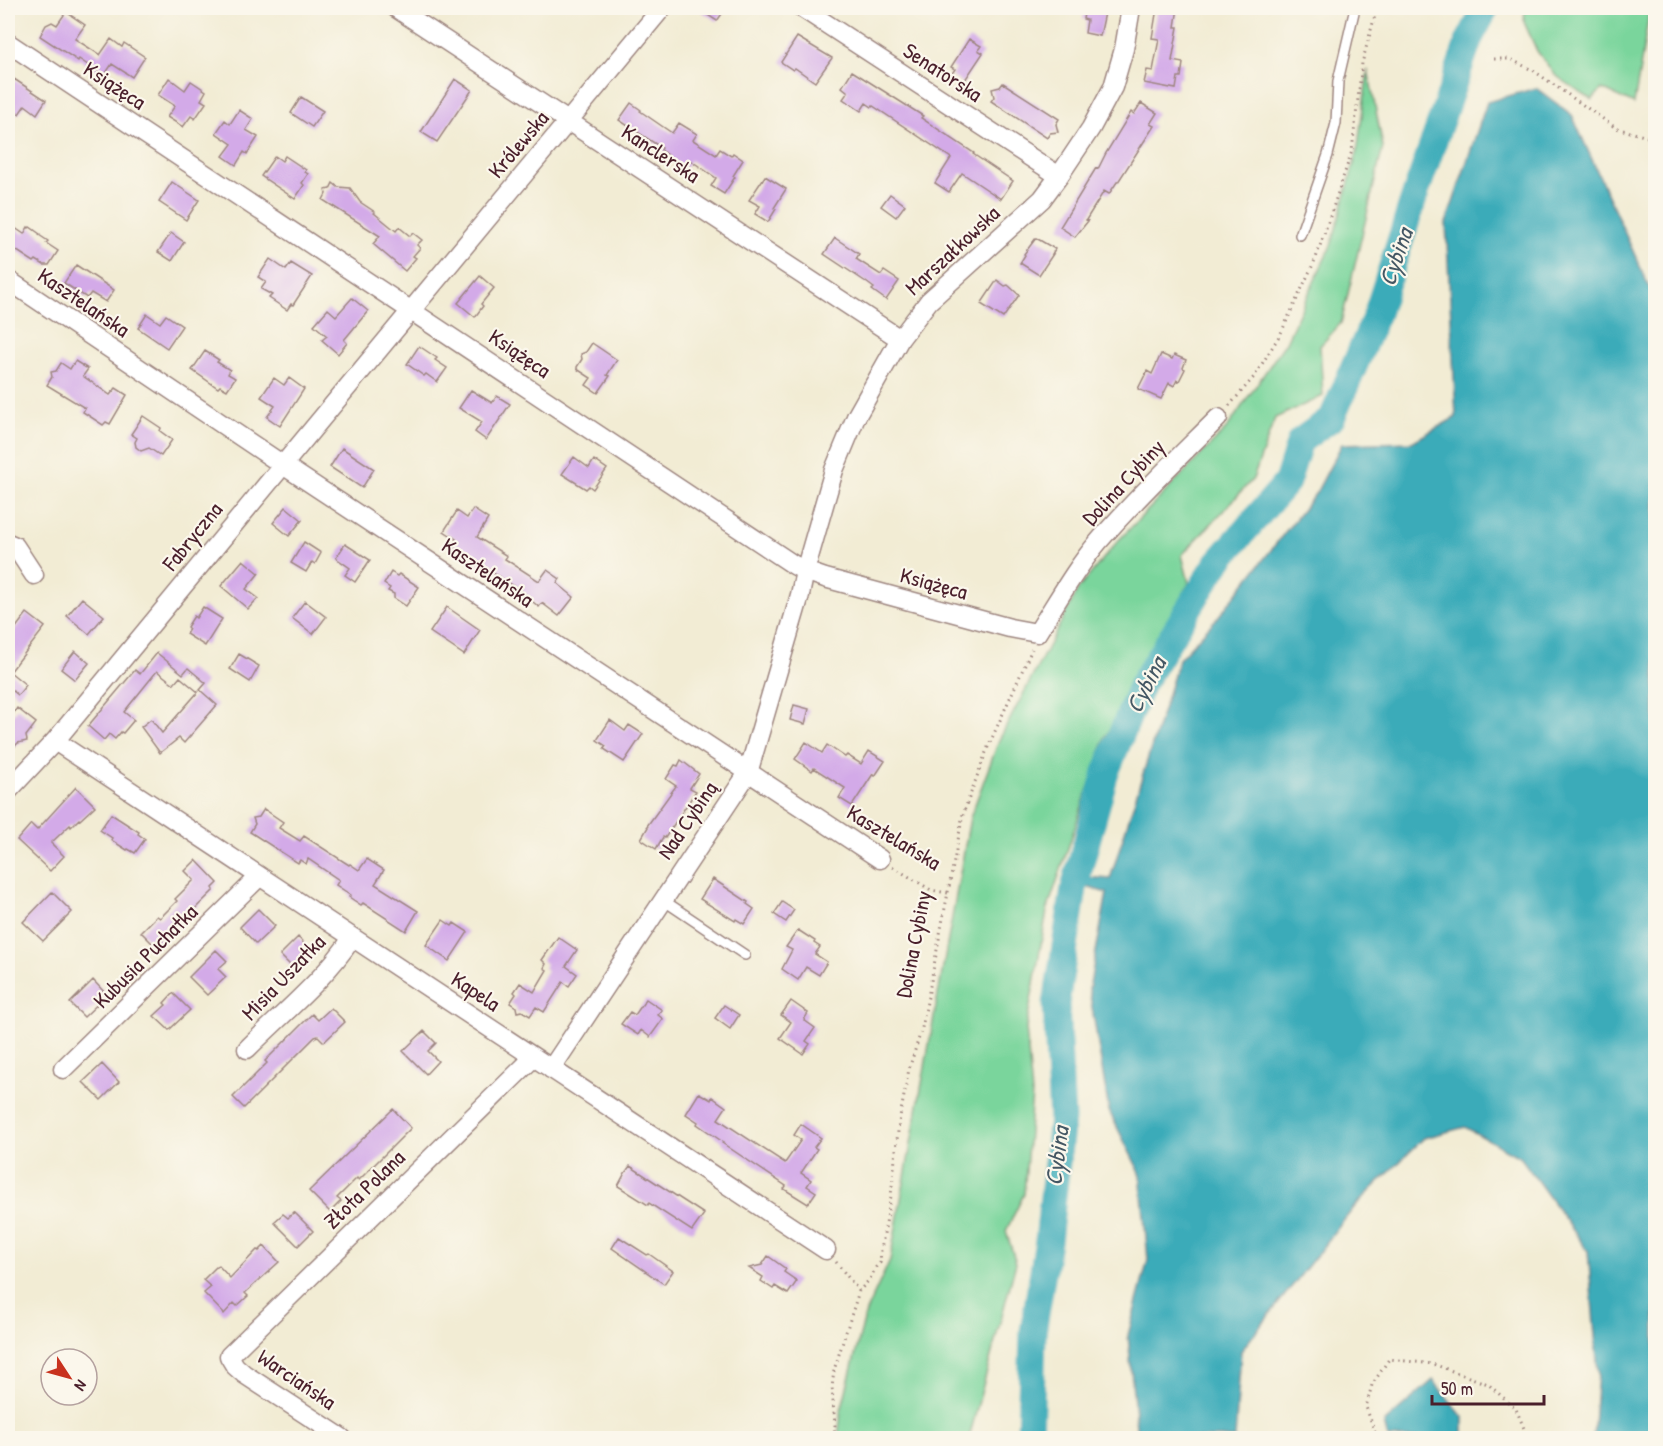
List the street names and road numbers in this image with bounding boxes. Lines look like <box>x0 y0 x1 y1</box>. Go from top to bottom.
street label: Senatorska <box>898 35 989 109</box>
street label: Książęca <box>78 54 152 117</box>
street label: Królewska <box>481 103 555 184</box>
street label: Kanclerska <box>616 116 706 190</box>
street label: Marszałkowska <box>898 198 1006 302</box>
street label: Kasztelańska <box>32 260 136 344</box>
street label: Książęca <box>483 321 557 385</box>
street label: Dolina Cybiny <box>1075 432 1171 532</box>
street label: Fabryczna <box>154 495 229 577</box>
street label: Kasztelańska <box>436 530 540 614</box>
street label: Książęca <box>897 560 971 606</box>
street label: Nad Cybiną <box>650 774 725 865</box>
street label: Kasztelańska <box>841 797 947 877</box>
street label: Dolina Cybiny <box>888 888 938 1000</box>
street label: Kubusia Puchatka <box>86 897 204 1015</box>
street label: Misia Uszatka <box>234 927 332 1027</box>
street label: Kapela <box>446 964 507 1018</box>
street label: Złota Polana <box>317 1142 411 1235</box>
street label: Warciańska <box>252 1342 343 1417</box>

